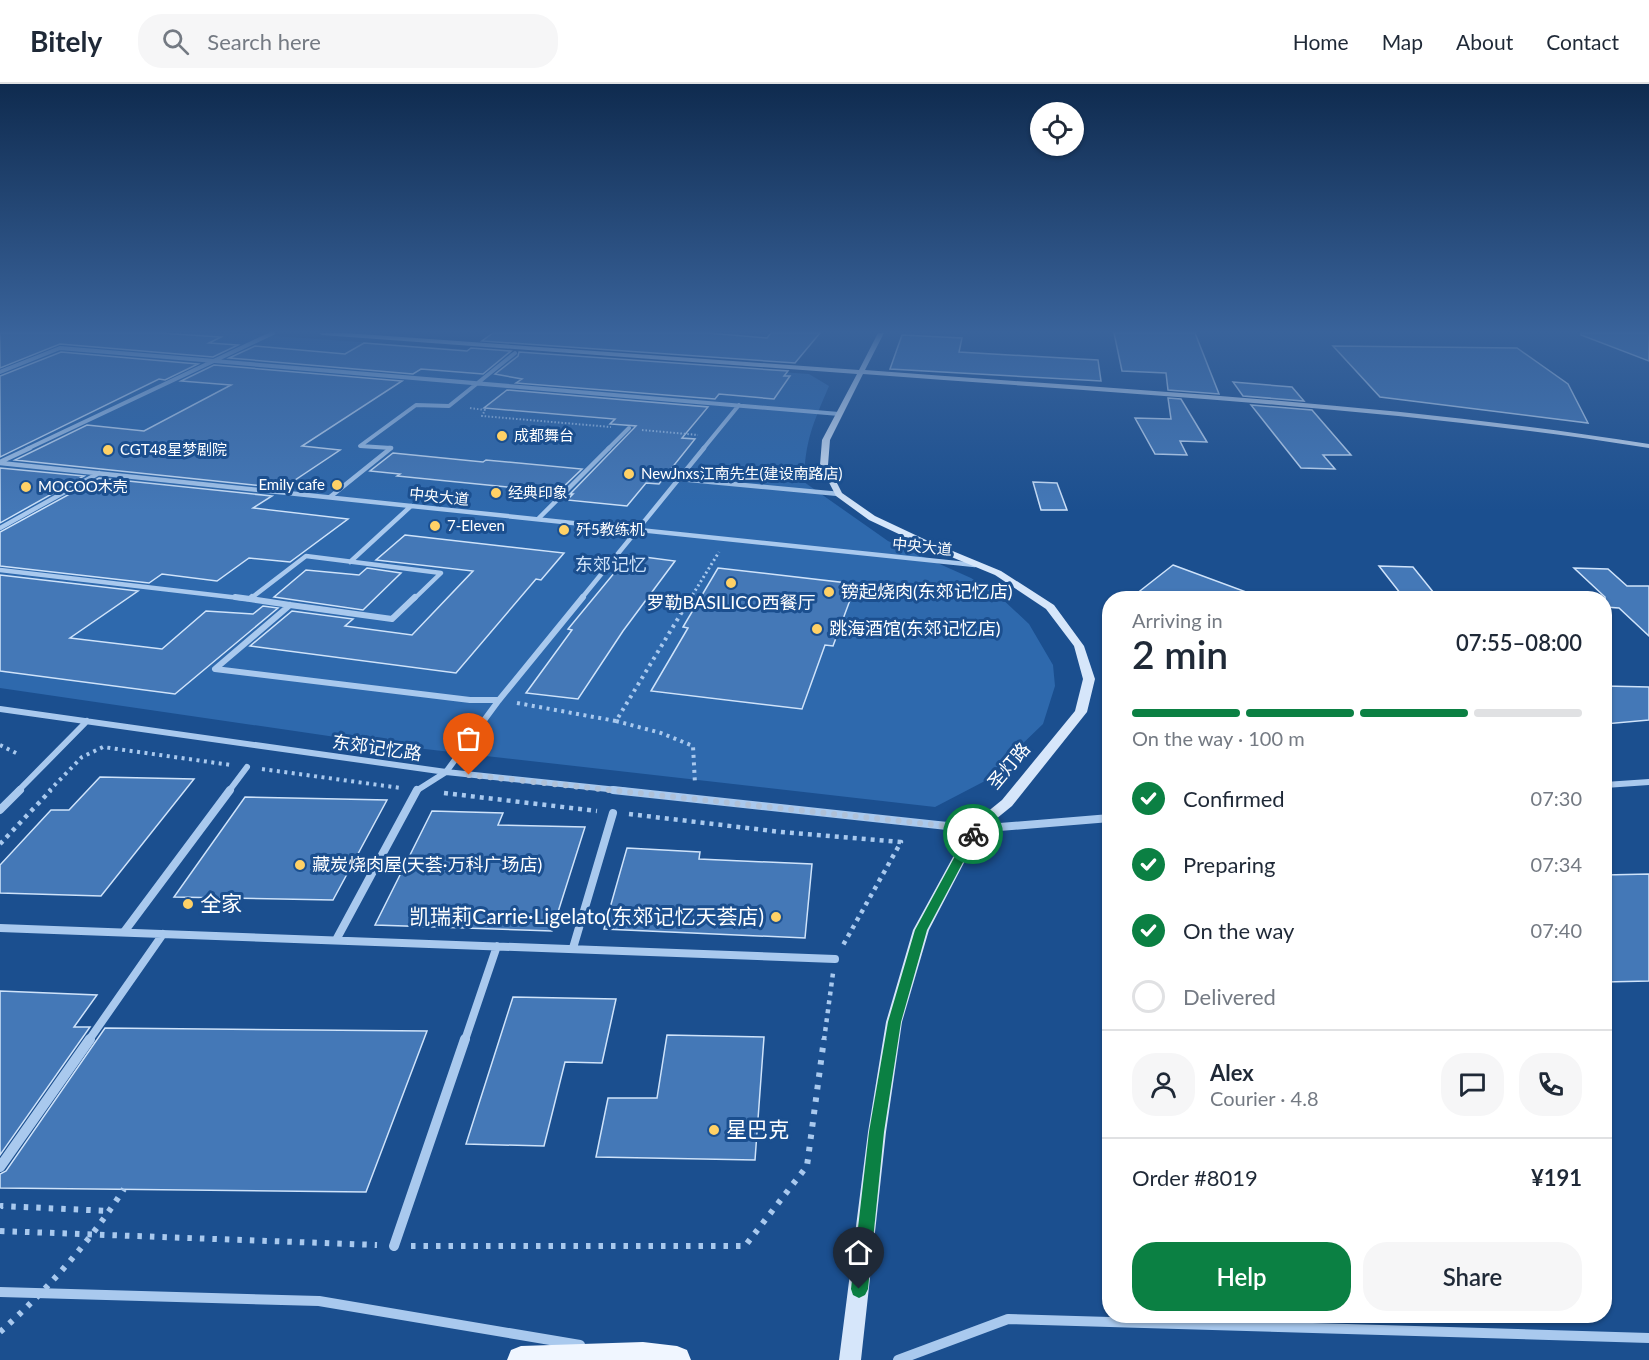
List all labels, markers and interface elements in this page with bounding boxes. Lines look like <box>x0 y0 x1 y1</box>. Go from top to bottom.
search box <box>138 14 558 68</box>
text: Bitely <box>30 24 102 58</box>
icon: search <box>159 25 192 58</box>
text: Search here <box>207 28 321 55</box>
text: Home <box>1293 29 1349 54</box>
text: Map <box>1382 29 1423 54</box>
text: About <box>1456 29 1513 54</box>
text: Contact <box>1546 29 1619 54</box>
map controls <box>1030 102 1084 156</box>
button: locate <box>1030 102 1084 156</box>
place label: 成都舞台 <box>514 426 574 444</box>
marker: 成都舞台 <box>495 429 509 443</box>
place label: CGT48星梦剧院 <box>120 440 227 458</box>
marker: CGT48星梦剧院 <box>101 443 115 457</box>
place label: NewJnxs江南先生(建设南路店) <box>641 464 842 482</box>
marker: NewJnxs江南先生(建设南路店) <box>622 467 636 481</box>
place label: Emily cafe <box>258 475 325 493</box>
place label: MOCOO木壳 <box>38 477 128 495</box>
marker: Emily cafe <box>330 478 344 492</box>
marker: MOCOO木壳 <box>19 480 33 494</box>
place label: 经典印象 <box>508 483 568 501</box>
street label: 中央大道 <box>408 484 470 508</box>
marker: 经典印象 <box>489 486 503 500</box>
place label: 7-Eleven <box>447 516 505 534</box>
marker: 7-Eleven <box>428 519 442 533</box>
place label: 歼5教练机 <box>576 520 645 538</box>
marker: 歼5教练机 <box>557 523 571 537</box>
street label: 中央大道 <box>891 534 953 558</box>
park label: 东郊记忆 <box>575 553 647 575</box>
marker: 罗勒BASILICO西餐厅 <box>724 576 738 590</box>
place label: 镑起烧肉(东郊记忆店) <box>841 580 1013 602</box>
marker: 镑起烧肉(东郊记忆店) <box>822 585 836 599</box>
place label: 罗勒BASILICO西餐厅 <box>647 591 815 613</box>
text: Arriving in <box>1132 608 1223 632</box>
place label: 跳海酒馆(东郊记忆店) <box>829 617 1001 639</box>
marker: 跳海酒馆(东郊记忆店) <box>810 622 824 636</box>
text: 07:55–08:00 <box>1456 629 1582 656</box>
text: 2 min <box>1132 631 1228 677</box>
pin <box>443 713 494 775</box>
icon: bag <box>452 722 485 755</box>
text: On the way · 100 m <box>1132 726 1305 750</box>
street label: 东郊记忆路 <box>331 730 423 764</box>
street label: 圣灯路 <box>982 738 1034 793</box>
icon: check <box>1132 782 1165 815</box>
text: Confirmed <box>1183 785 1285 812</box>
text: 07:30 <box>1531 786 1582 810</box>
courier <box>943 804 1003 864</box>
icon: bike <box>957 818 990 851</box>
icon: check <box>1132 848 1165 881</box>
text: Preparing <box>1183 851 1275 878</box>
text: 07:34 <box>1531 852 1582 876</box>
place label: 藏炭烧肉屋(天荟·万科广场店) <box>312 853 542 875</box>
marker: 藏炭烧肉屋(天荟·万科广场店) <box>293 858 307 872</box>
place label: 全家 <box>200 890 242 915</box>
marker: 全家 <box>181 897 195 911</box>
place label: 凯瑞莉Carrie·Ligelato(东郊记忆天荟店) <box>409 903 764 928</box>
marker: 凯瑞莉Carrie·Ligelato(东郊记忆天荟店) <box>769 910 783 924</box>
icon: check <box>1132 914 1165 947</box>
text: On the way <box>1183 917 1294 944</box>
text: 07:40 <box>1531 918 1582 942</box>
text: Delivered <box>1183 983 1276 1010</box>
button: person <box>1132 1053 1195 1116</box>
button: chat <box>1441 1053 1504 1116</box>
button: phone <box>1519 1053 1582 1116</box>
text: Alex <box>1210 1059 1254 1086</box>
text: Courier · 4.8 <box>1210 1086 1319 1110</box>
place label: 星巴克 <box>726 1116 789 1141</box>
marker: 星巴克 <box>707 1123 721 1137</box>
text: Order #8019 <box>1132 1164 1258 1191</box>
text: ¥191 <box>1531 1164 1582 1191</box>
pin <box>833 1227 884 1289</box>
icon: home <box>842 1236 875 1269</box>
button: Help <box>1132 1242 1351 1311</box>
button: Share <box>1363 1242 1582 1311</box>

